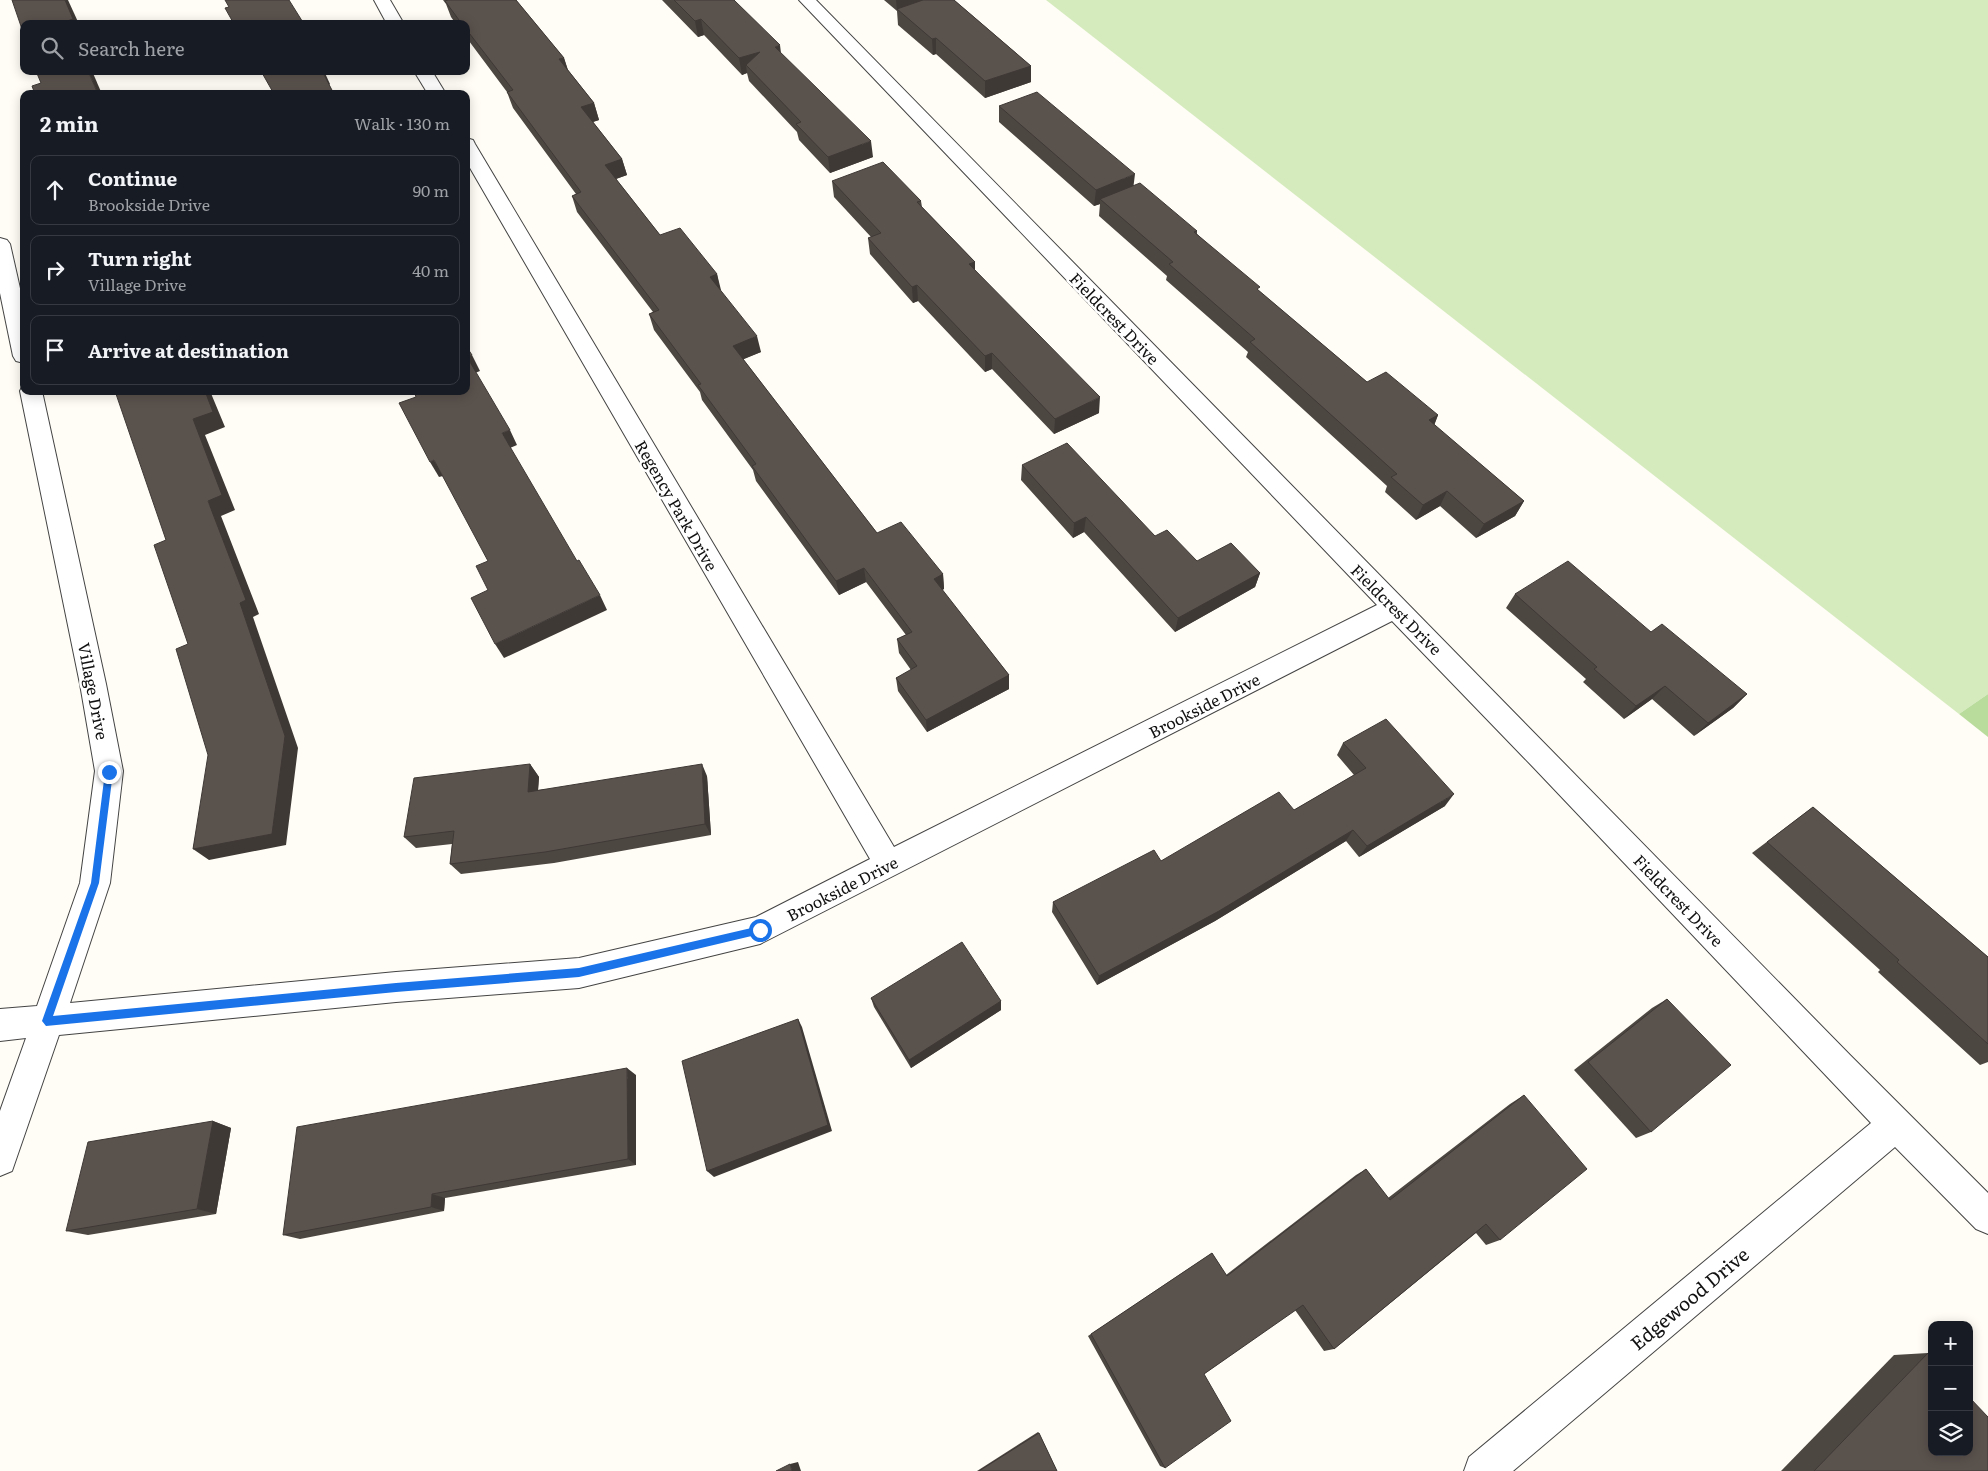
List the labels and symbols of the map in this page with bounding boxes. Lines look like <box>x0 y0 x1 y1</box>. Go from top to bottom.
street label: Fieldcrest Drive <box>1065 266 1165 370</box>
street label: Regency Park Drive <box>630 435 724 575</box>
street label: Fieldcrest Drive <box>1346 558 1448 660</box>
street label: Village Drive <box>73 640 115 742</box>
street label: Brookside Drive <box>1144 667 1264 743</box>
route end <box>98 761 121 784</box>
street label: Fieldcrest Drive <box>1629 848 1729 952</box>
street label: Brookside Drive <box>782 850 902 926</box>
route start <box>749 919 772 942</box>
street label: Edgewood Drive <box>1624 1240 1755 1356</box>

